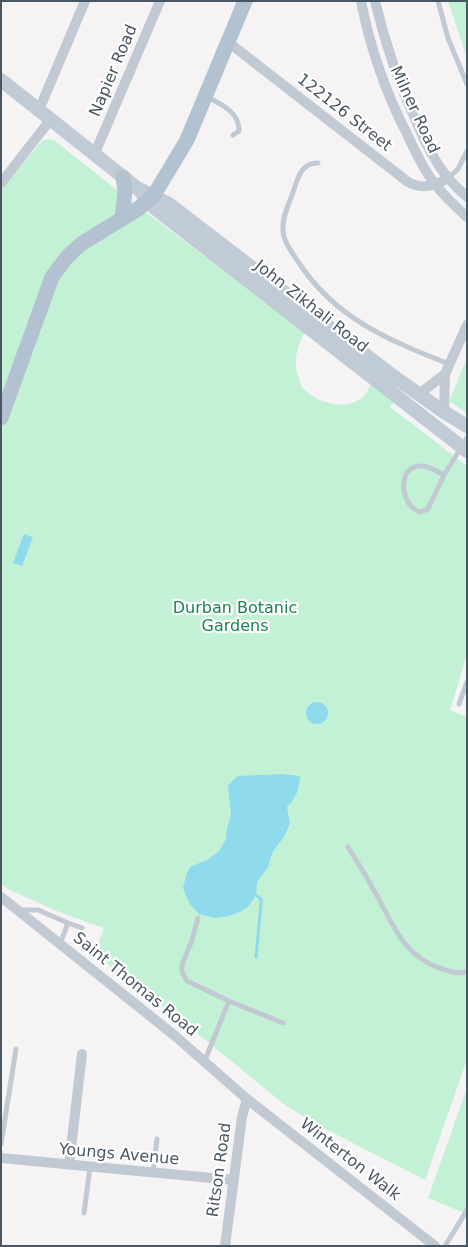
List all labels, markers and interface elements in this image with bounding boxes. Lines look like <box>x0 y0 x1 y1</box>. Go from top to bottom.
street label: Napier Road <box>86 22 142 120</box>
street label: Milner Road <box>385 63 443 157</box>
street label: 122126 Street <box>293 70 395 156</box>
street label: John Zikhali Road <box>250 257 372 357</box>
park label: Durban Botanic Gardens <box>173 599 297 637</box>
street label: Saint Thomas Road <box>69 929 201 1041</box>
street label: Winterton Walk <box>296 1115 404 1205</box>
street label: Ritson Road <box>204 1121 236 1219</box>
street label: Youngs Avenue <box>58 1140 180 1170</box>

